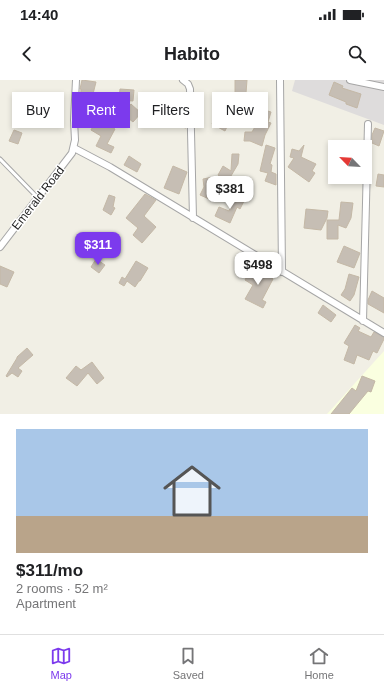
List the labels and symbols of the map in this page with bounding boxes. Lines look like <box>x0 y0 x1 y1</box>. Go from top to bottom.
north arrow <box>328 140 372 184</box>
street label: Emerald Road <box>9 163 67 233</box>
pin: $381 <box>206 176 254 210</box>
pin: $311 <box>74 232 122 266</box>
pin: $498 <box>234 252 282 286</box>

